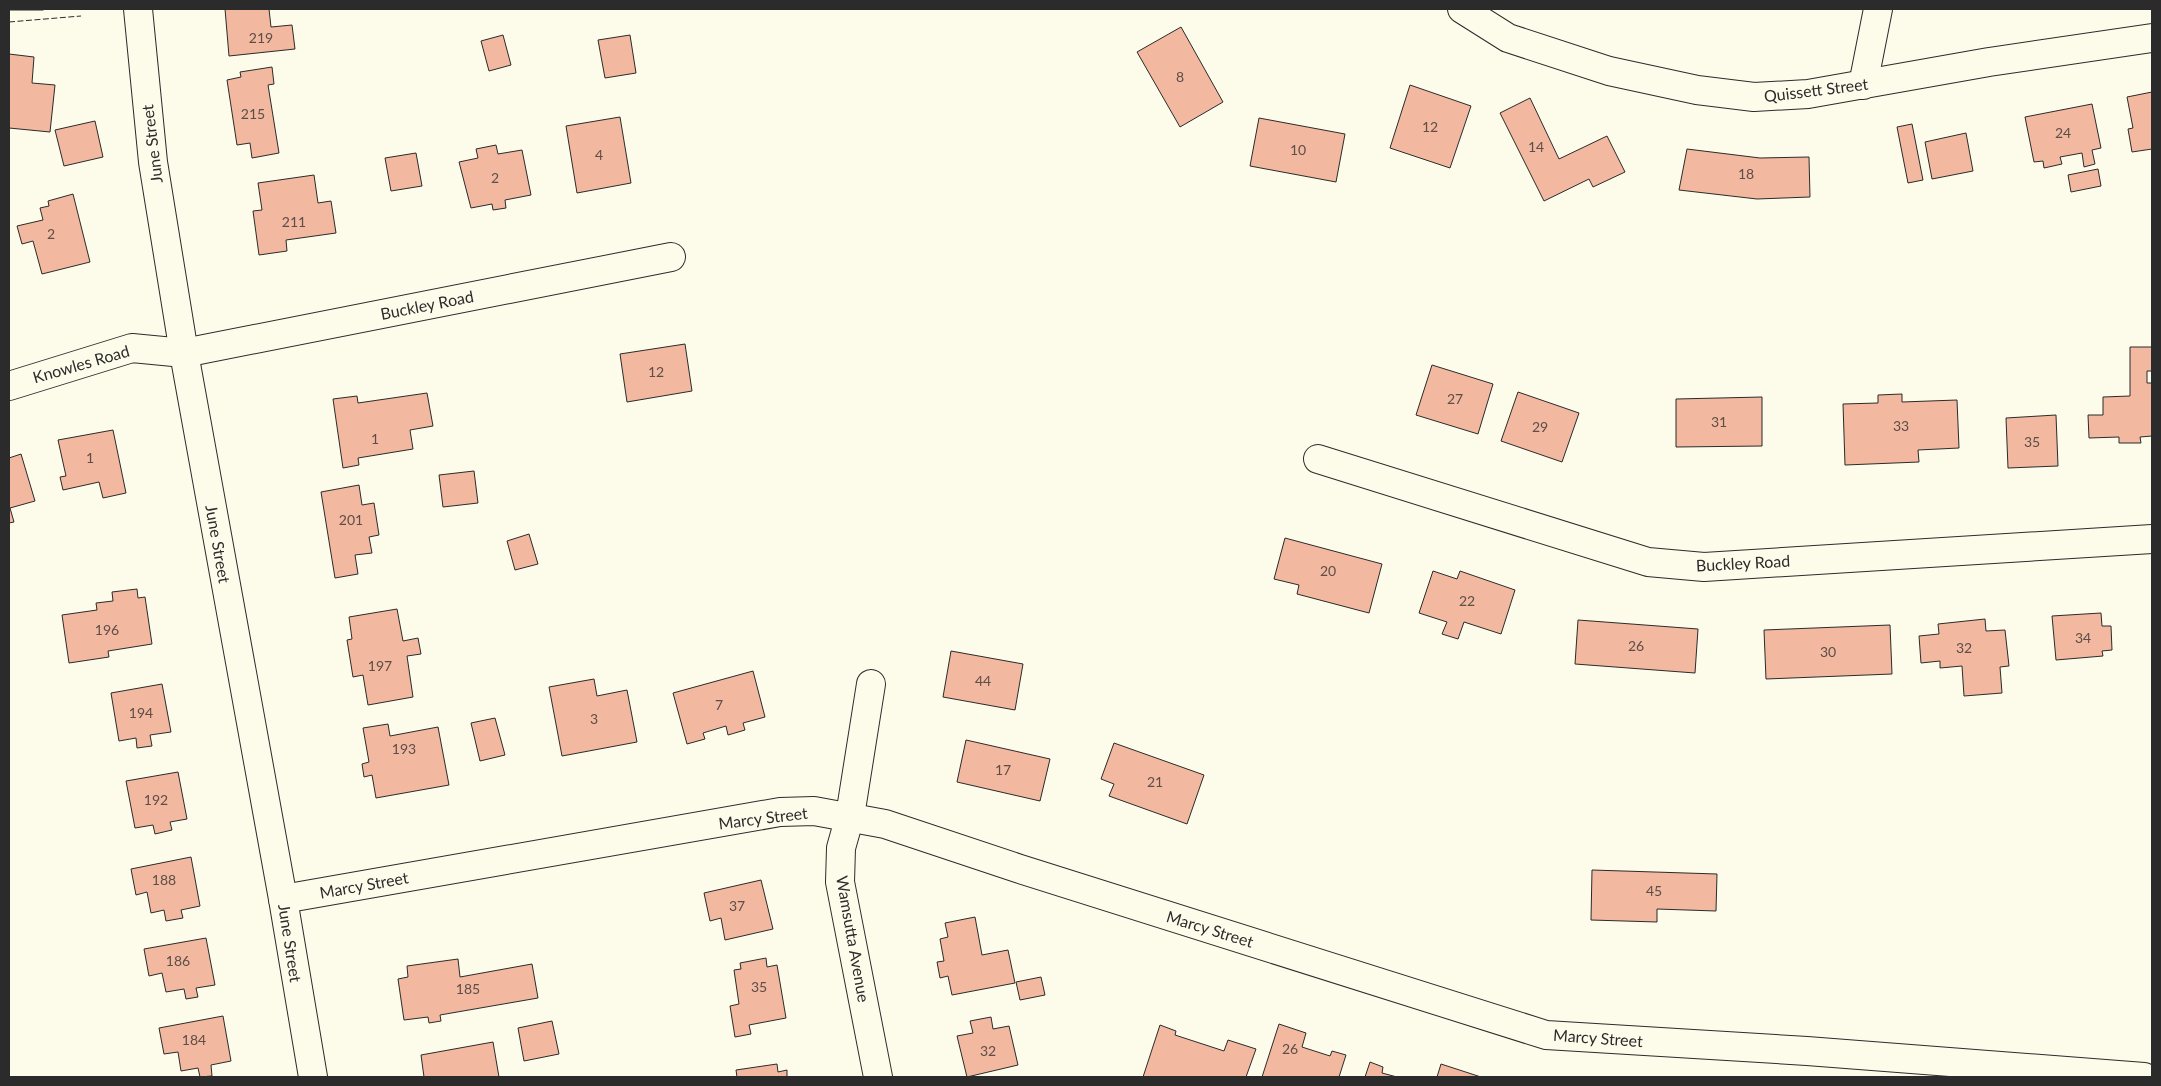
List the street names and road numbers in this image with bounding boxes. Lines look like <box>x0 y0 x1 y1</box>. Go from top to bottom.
street label: Quissett Street <box>1763 74 1869 105</box>
street label: June Street <box>137 103 166 184</box>
street label: Buckley Road <box>379 286 475 323</box>
street label: Knowles Road <box>30 341 131 386</box>
street label: June Street <box>202 503 235 585</box>
street label: Buckley Road <box>1695 551 1791 574</box>
street label: Marcy Street <box>717 803 809 832</box>
street label: Marcy Street <box>318 867 410 902</box>
street label: Wamsutta Avenue <box>833 874 874 1004</box>
street label: June Street <box>275 902 306 984</box>
street label: Marcy Street <box>1164 906 1256 951</box>
street label: Marcy Street <box>1553 1025 1644 1050</box>

